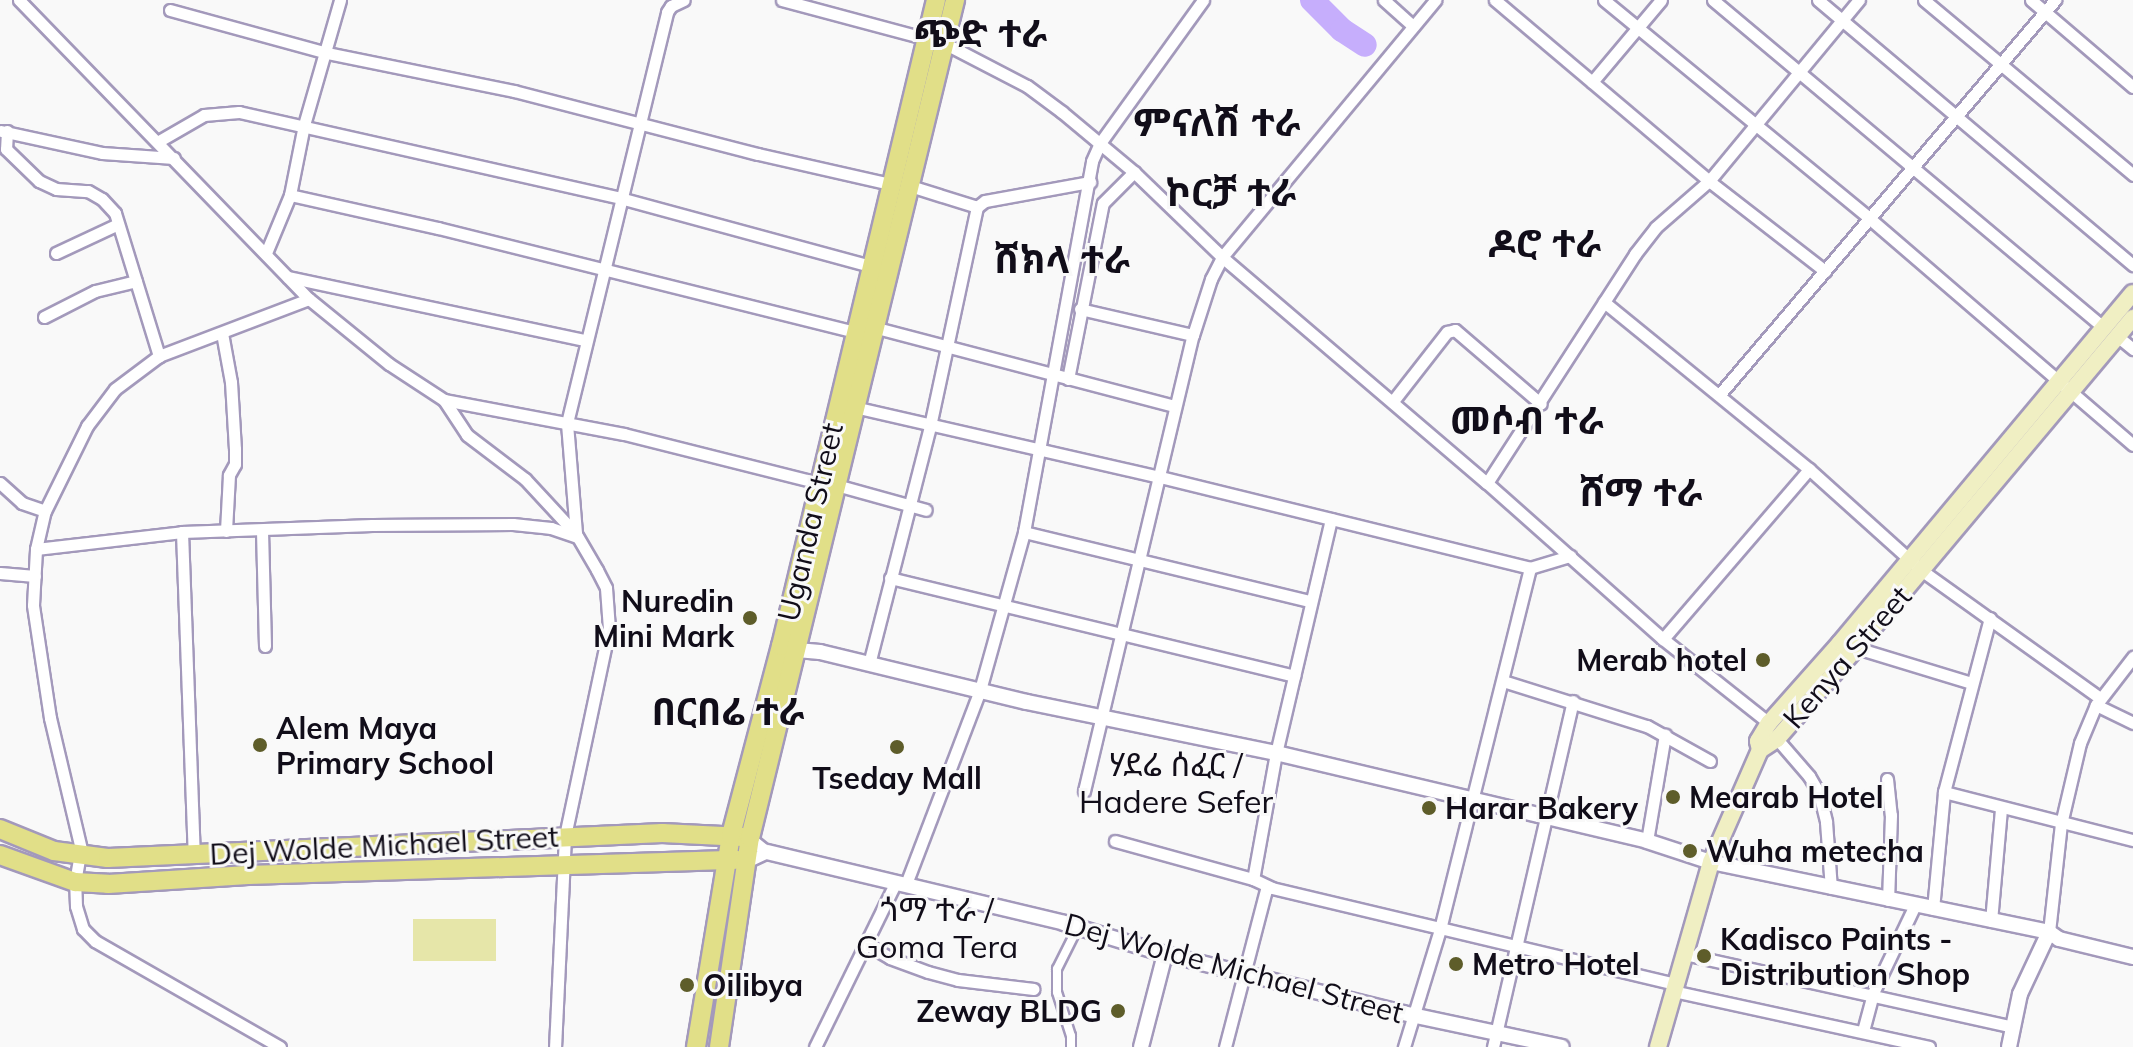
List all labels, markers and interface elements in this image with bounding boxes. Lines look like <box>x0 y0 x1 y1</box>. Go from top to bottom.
district label: ጭድ ተራ <box>913 11 1047 57</box>
district label: ምናለሽ ተራ <box>1133 100 1301 146</box>
district label: ኮርቻ ተራ <box>1166 170 1296 216</box>
district label: ዶሮ ተራ <box>1489 221 1601 267</box>
district label: ሸክላ ተራ <box>994 237 1130 283</box>
district label: መሶብ ተራ <box>1450 398 1604 444</box>
street label: Uganda Street <box>770 419 850 625</box>
district label: ሸማ ተራ <box>1580 470 1702 516</box>
street label: Kenya Street <box>1775 578 1919 736</box>
place label: Nuredin Mini Mark <box>593 583 734 654</box>
marker: Nuredin Mini Mark <box>741 609 759 627</box>
place label: Merab hotel <box>1576 642 1747 678</box>
marker: Merab hotel <box>1754 651 1772 669</box>
district label: በርበሬ ተራ <box>651 689 805 735</box>
place label: Alem Maya Primary School <box>276 710 494 780</box>
marker: Alem Maya Primary School <box>251 736 269 754</box>
marker: Tseday Mall <box>888 738 906 756</box>
district label: ሃደሬ ሰፈር / Hadere Sefer <box>1067 746 1285 821</box>
place label: Tseday Mall <box>812 760 982 796</box>
place label: Mearab Hotel <box>1689 779 1884 815</box>
marker: Mearab Hotel <box>1664 788 1682 806</box>
place label: Harar Bakery <box>1445 790 1638 826</box>
marker: Harar Bakery <box>1420 799 1438 817</box>
street label: Dej Wolde Michael Street <box>209 818 559 872</box>
place label: Wuha metecha <box>1706 833 1924 869</box>
marker: Wuha metecha <box>1681 842 1699 860</box>
district label: ጎማ ተራ / Goma Tera <box>847 891 1027 966</box>
street label: Dej Wolde Michael Street <box>1061 905 1407 1031</box>
place label: Kadisco Paints - Distribution Shop <box>1720 921 1970 992</box>
place label: Metro Hotel <box>1472 946 1640 982</box>
marker: Kadisco Paints - Distribution Shop <box>1695 947 1713 965</box>
marker: Metro Hotel <box>1447 955 1465 973</box>
place label: Oilibya <box>703 967 803 1003</box>
marker: Oilibya <box>678 976 696 994</box>
place label: Zeway BLDG <box>916 993 1102 1029</box>
marker: Zeway BLDG <box>1109 1002 1127 1020</box>

